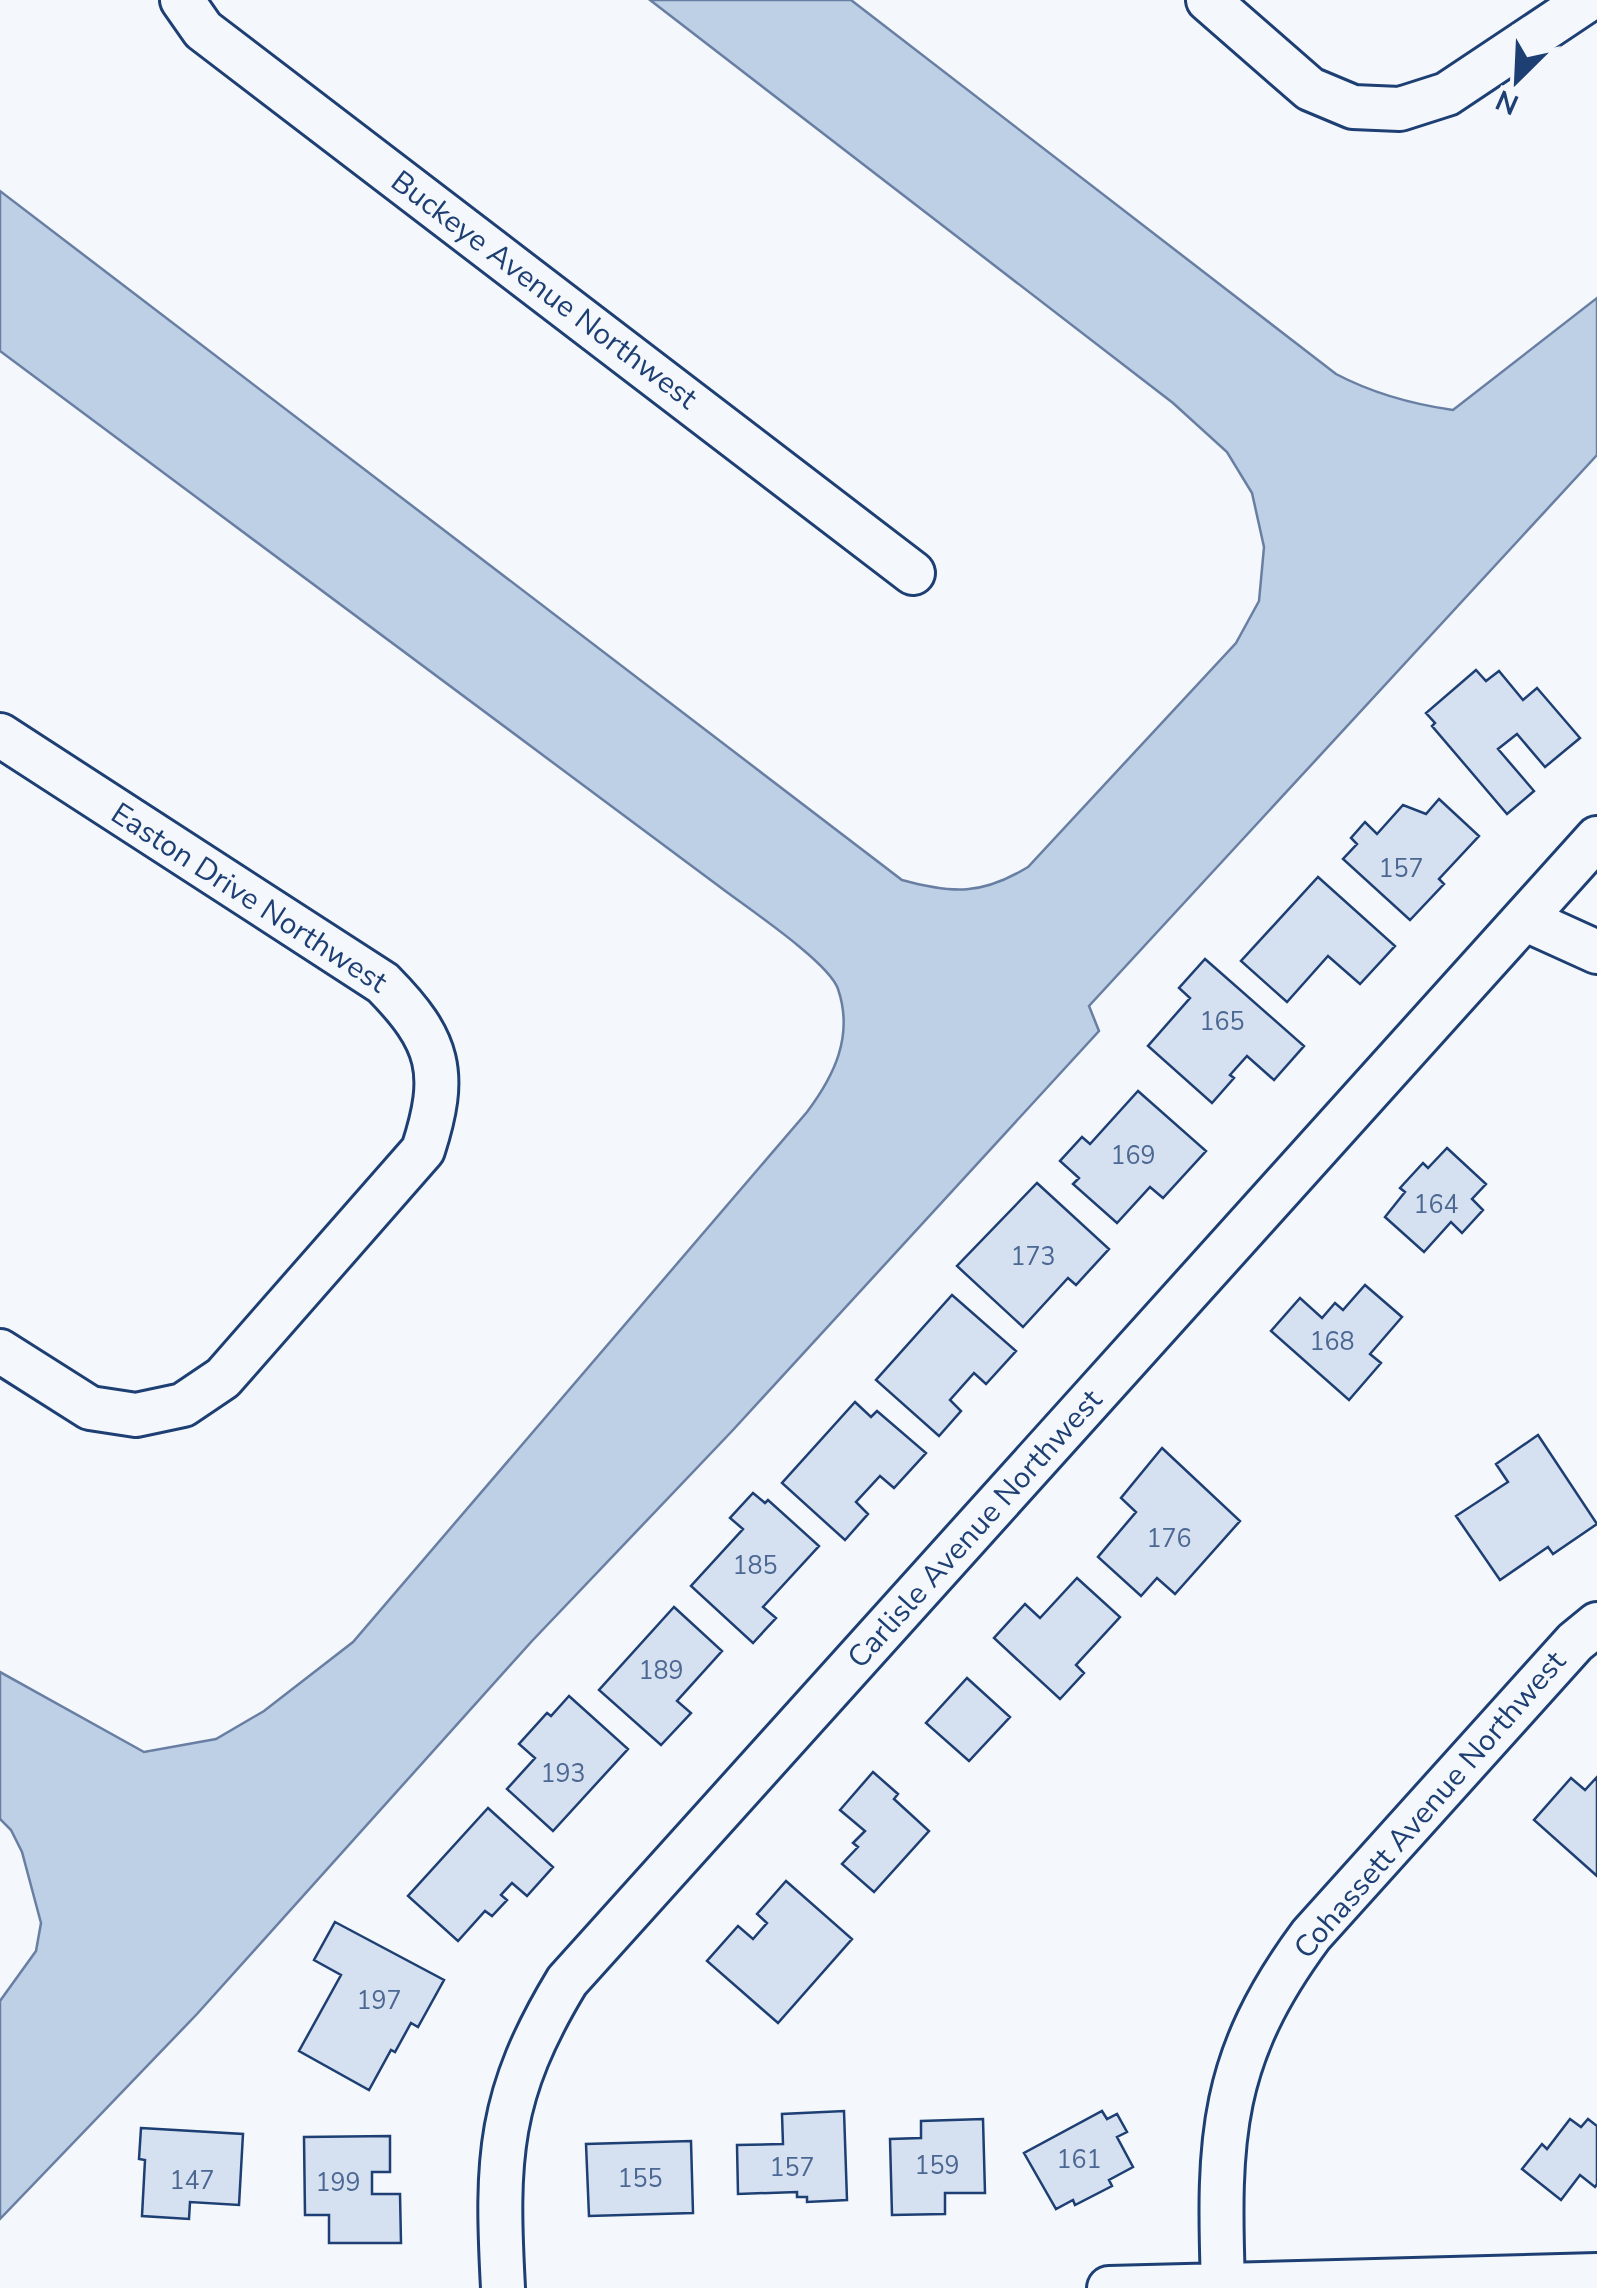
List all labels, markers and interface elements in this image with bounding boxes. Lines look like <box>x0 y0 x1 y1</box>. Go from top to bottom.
north arrow <box>1467 30 1567 130</box>
text: N <box>1490 80 1525 124</box>
street label: Buckeye Avenue Northwest <box>382 161 706 419</box>
street label: Easton Drive Northwest <box>103 793 395 1003</box>
house number: 157 <box>1378 852 1424 886</box>
house number: 165 <box>1199 1005 1245 1039</box>
house number: 169 <box>1110 1139 1156 1173</box>
house number: 164 <box>1413 1188 1459 1222</box>
house number: 173 <box>1010 1240 1056 1274</box>
house number: 168 <box>1309 1325 1355 1359</box>
street label: Carlisle Avenue Northwest <box>839 1380 1112 1677</box>
house number: 176 <box>1146 1522 1192 1556</box>
house number: 185 <box>732 1549 778 1583</box>
street label: Cohassett Avenue Northwest <box>1285 1642 1575 1968</box>
house number: 189 <box>638 1654 684 1688</box>
house number: 193 <box>540 1757 586 1791</box>
house number: 197 <box>356 1984 402 2018</box>
house number: 161 <box>1056 2143 1102 2177</box>
house number: 159 <box>914 2149 960 2183</box>
house number: 157 <box>769 2151 815 2185</box>
house number: 155 <box>617 2162 663 2196</box>
house number: 147 <box>169 2164 215 2198</box>
house number: 199 <box>315 2166 361 2200</box>

